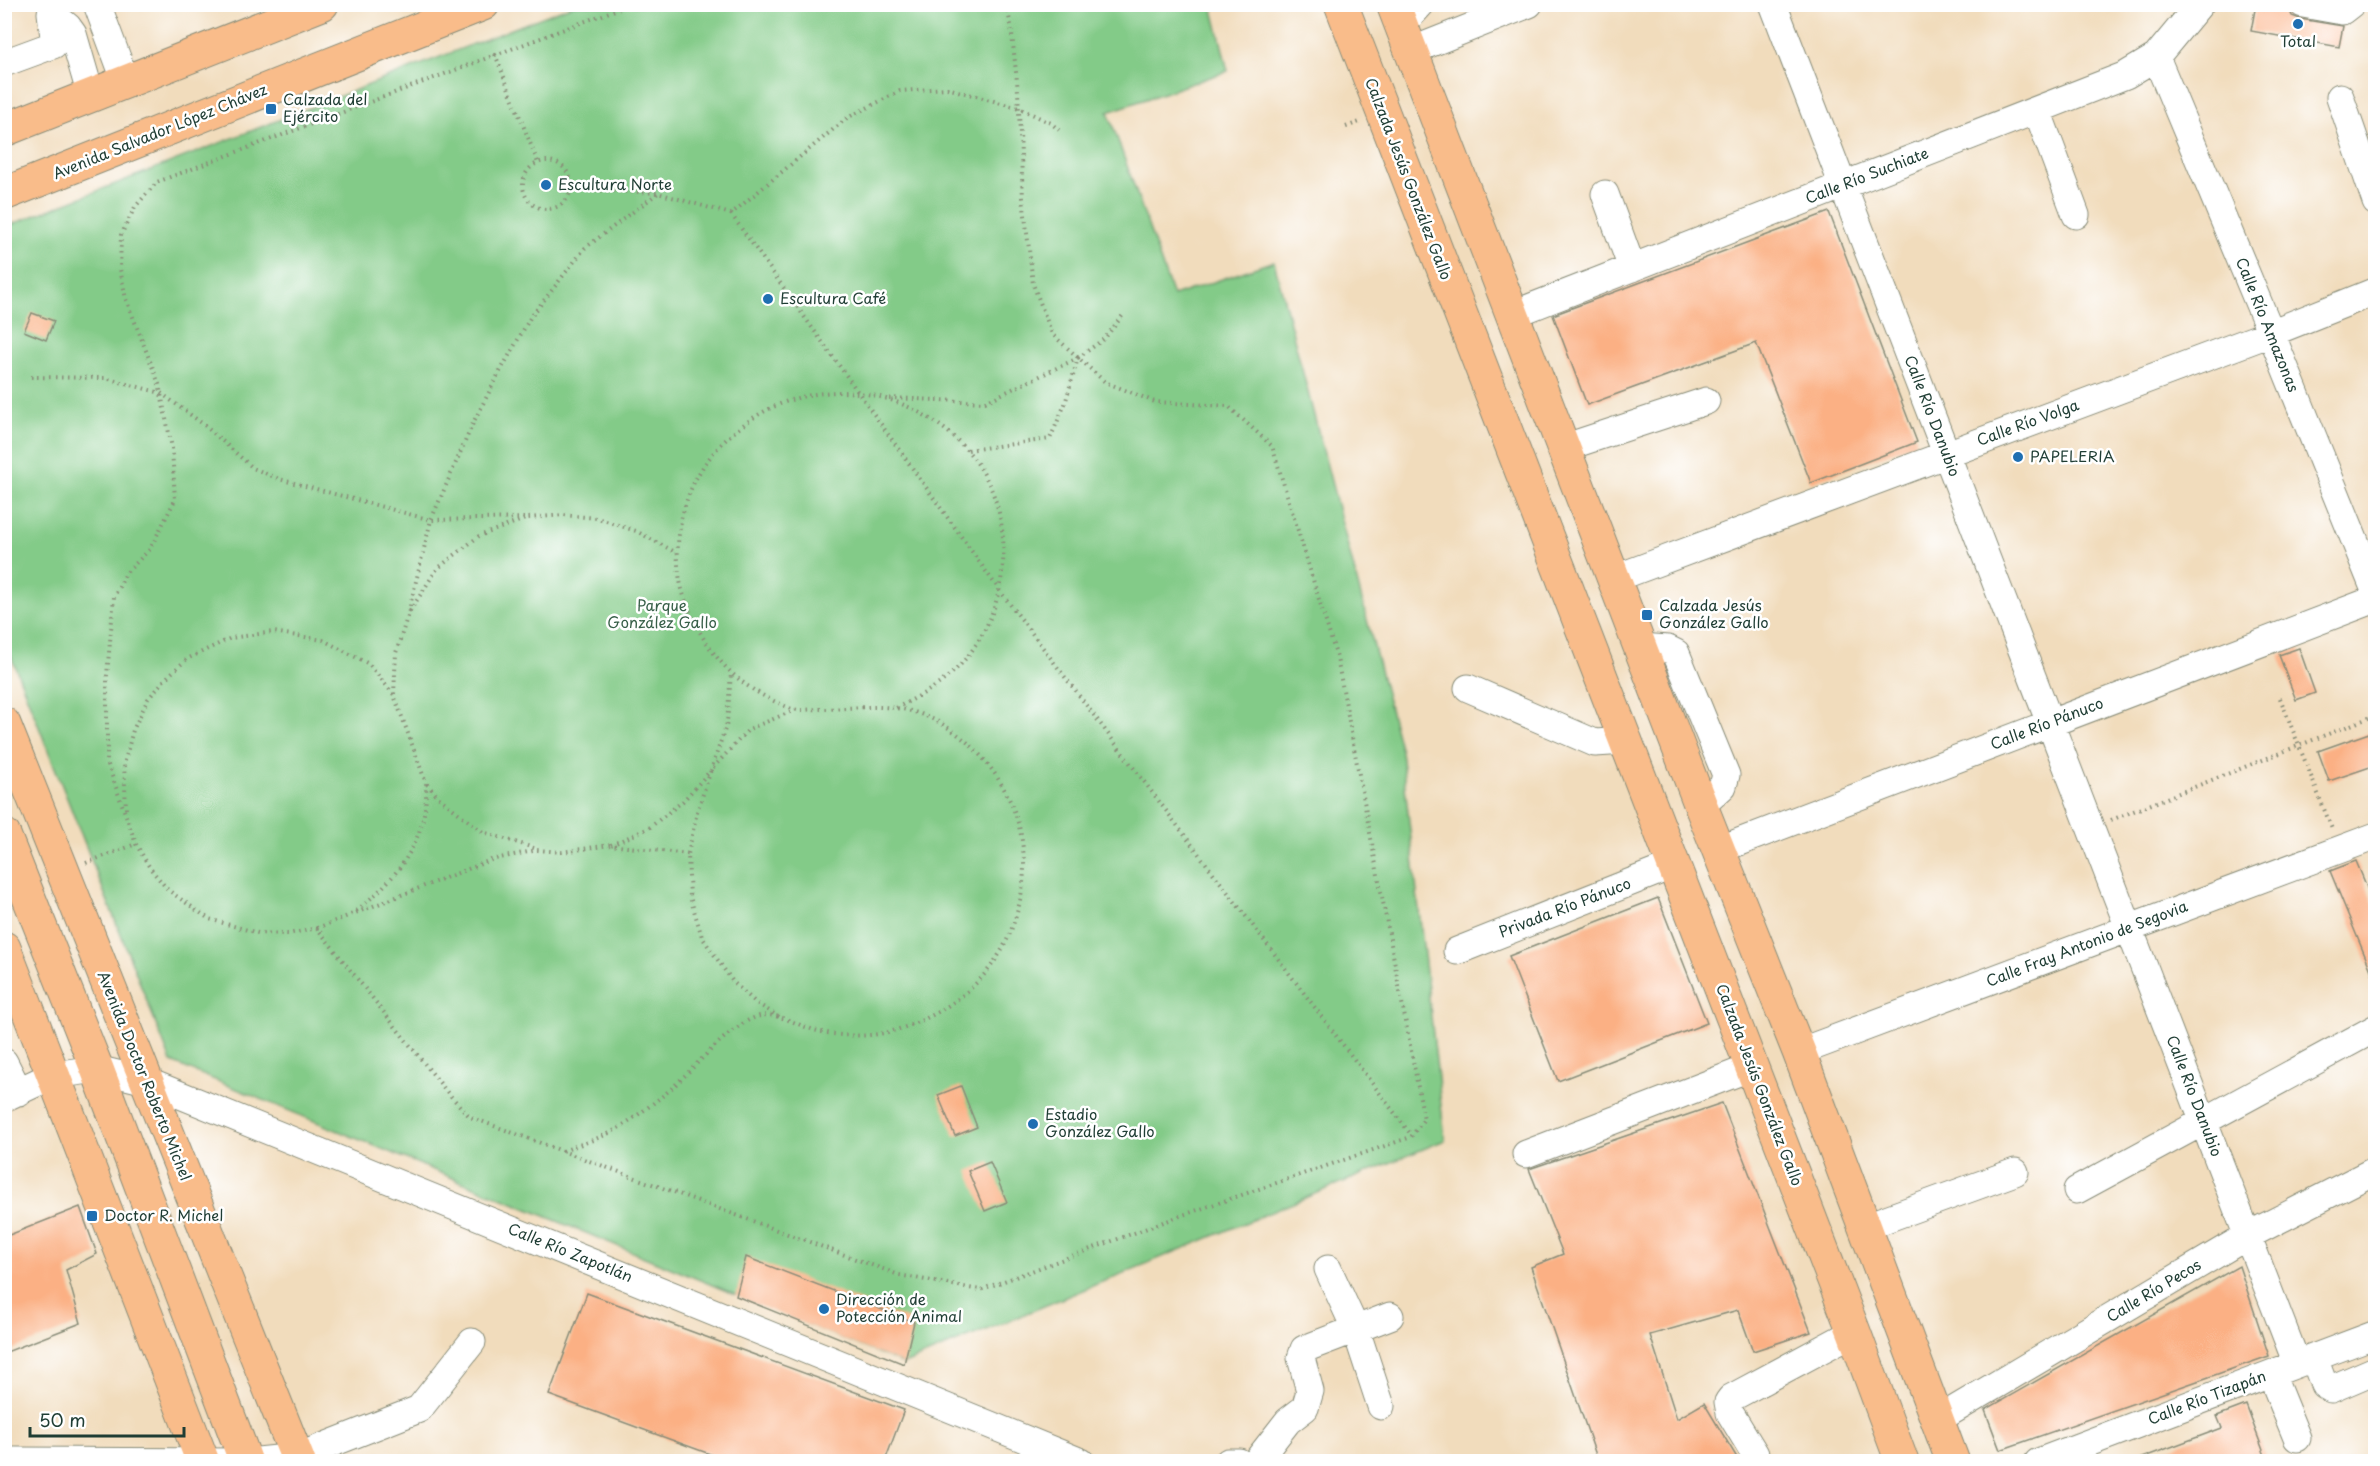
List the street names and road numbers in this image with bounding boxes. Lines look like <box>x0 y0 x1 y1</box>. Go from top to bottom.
street label: Calzada Jesús González Gallo <box>1360 74 1459 283</box>
street label: Avenida Salvador López Chávez <box>49 77 270 184</box>
street label: Calle Río Suchiate <box>1801 140 1932 209</box>
street label: Calle Río Amazonas <box>2231 254 2306 395</box>
street label: Calle Río Danubio <box>1900 351 1967 479</box>
street label: Calle Río Volga <box>1973 392 2082 451</box>
street label: Calle Río Pánuco <box>1987 690 2106 755</box>
street label: Privada Río Pánuco <box>1495 871 1634 942</box>
street label: Calle Fray Antonio de Segovia <box>1982 893 2191 992</box>
street label: Avenida Doctor Roberto Michel <box>93 967 198 1184</box>
street label: Calzada Jesús González Gallo <box>1711 980 1810 1189</box>
street label: Calle Río Danubio <box>2162 1031 2229 1159</box>
street label: Calle Río Zapotlán <box>505 1216 636 1287</box>
street label: Calle Río Pecos <box>2102 1252 2205 1327</box>
street label: Calle Río Tizapán <box>2144 1363 2269 1430</box>

